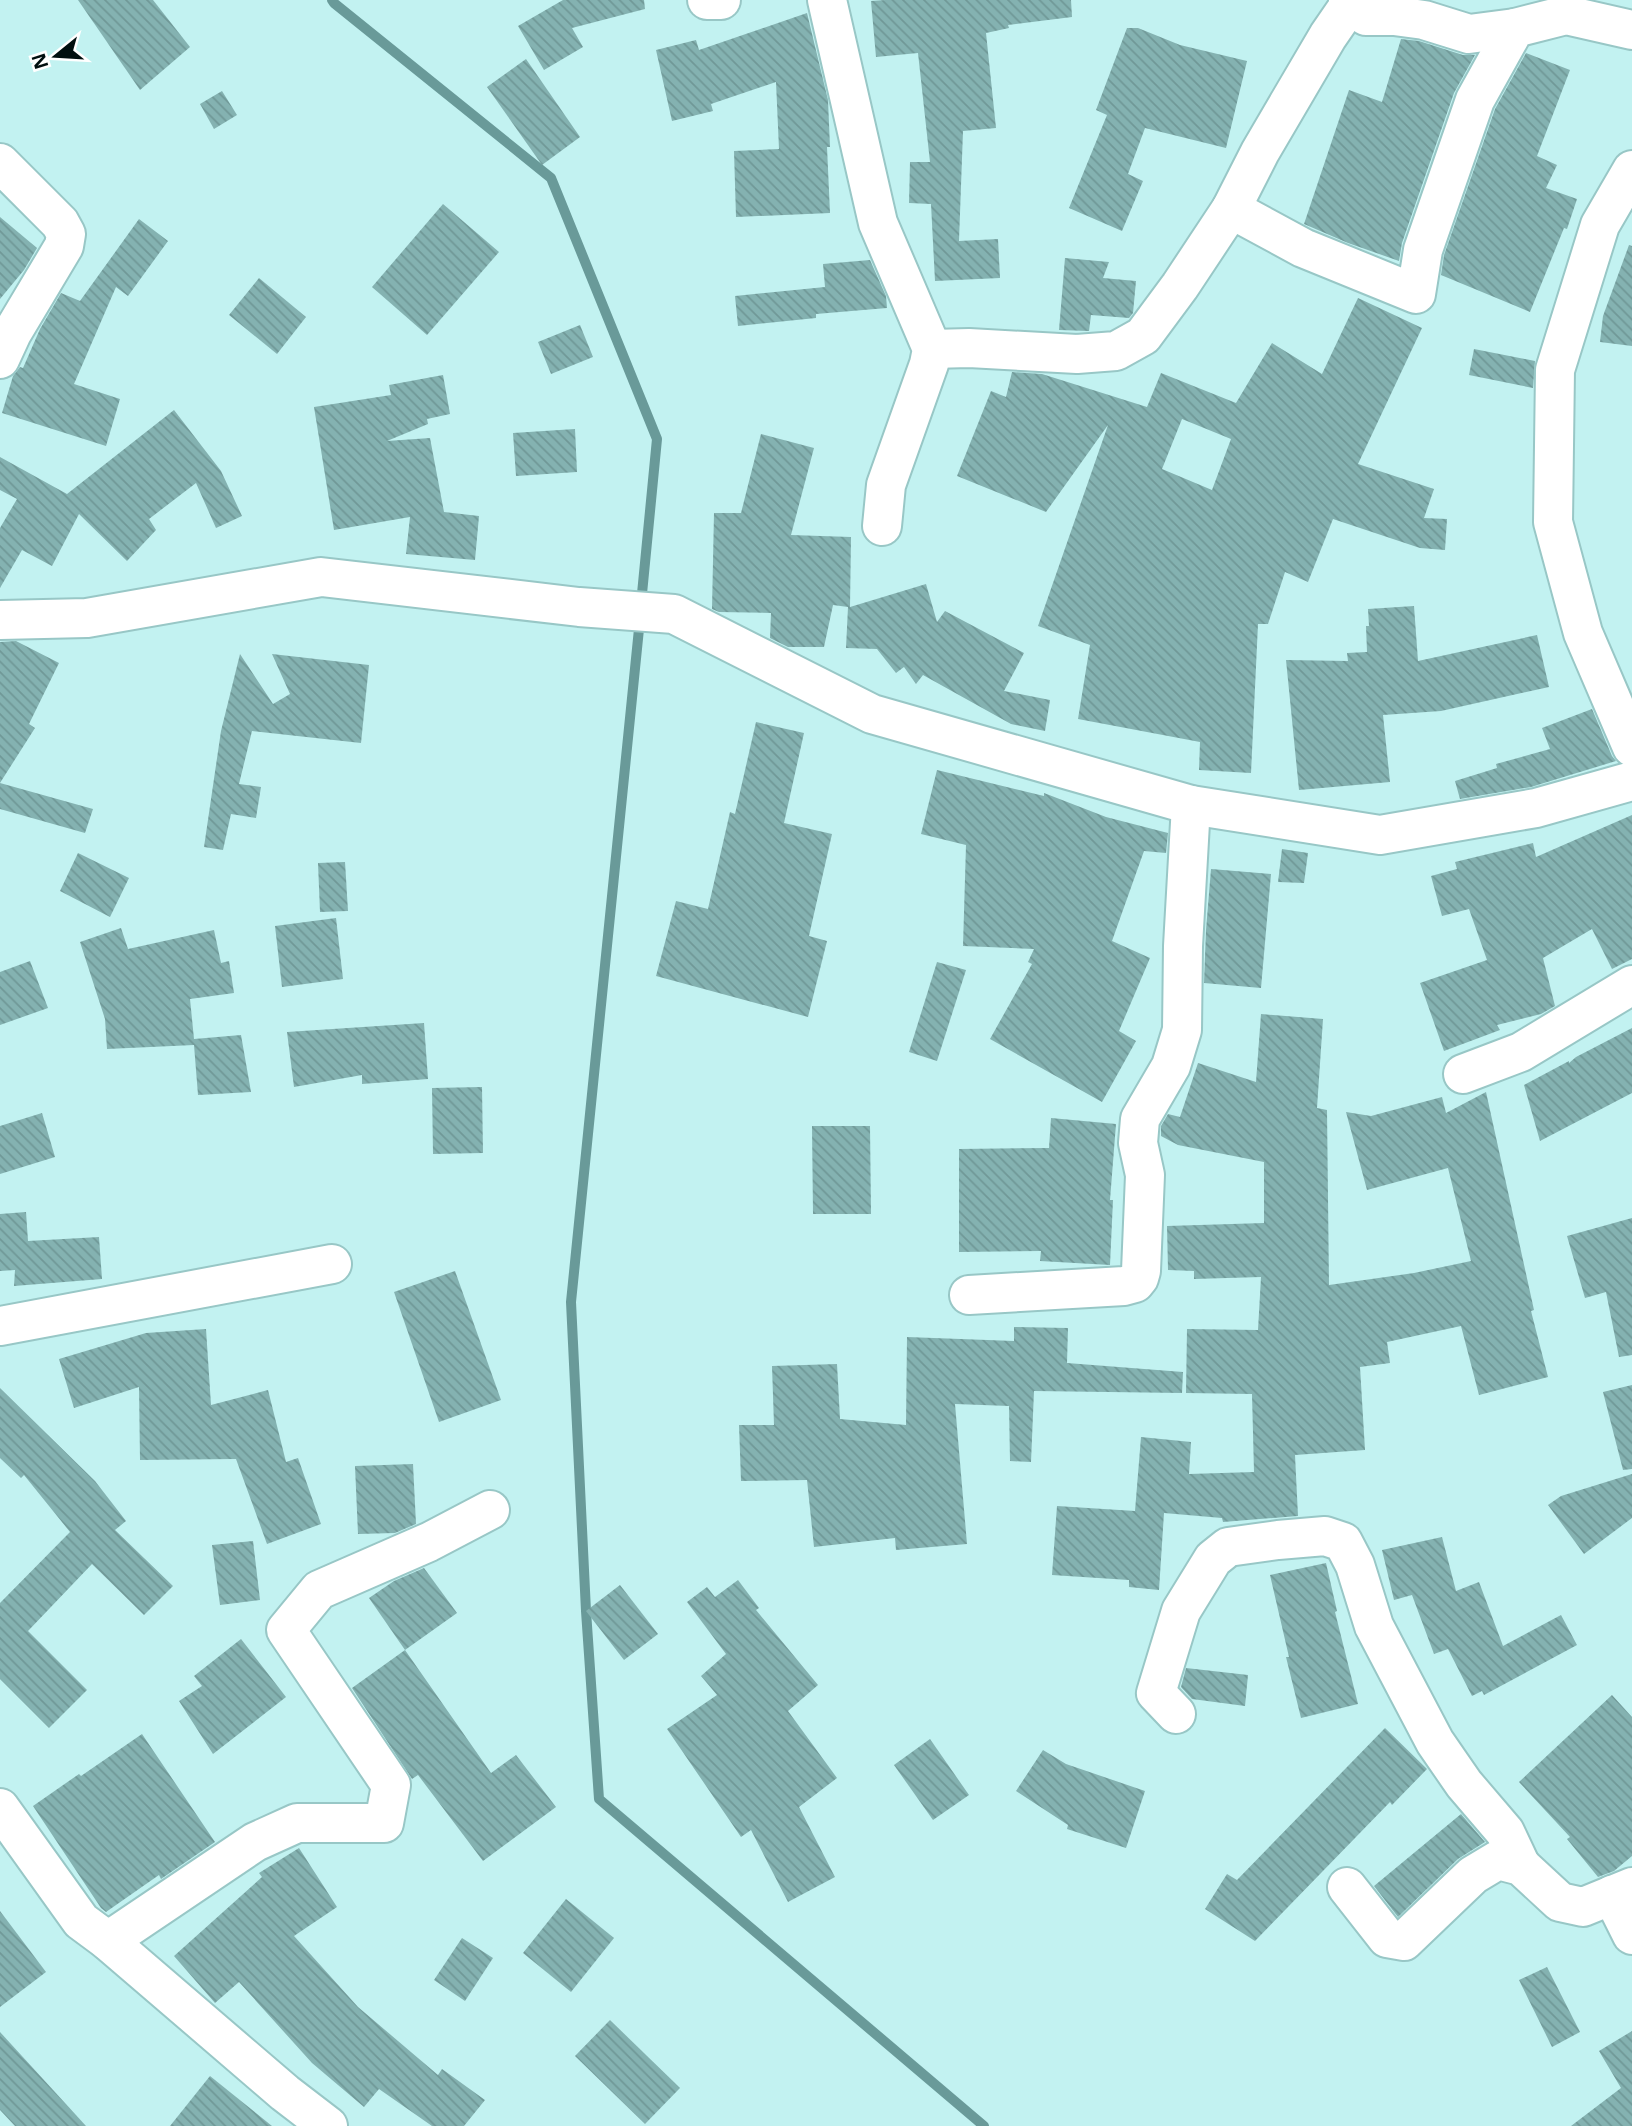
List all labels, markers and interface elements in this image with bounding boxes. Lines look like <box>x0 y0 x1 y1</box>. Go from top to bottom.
north arrow <box>21 21 91 91</box>
text: N <box>25 50 55 73</box>

